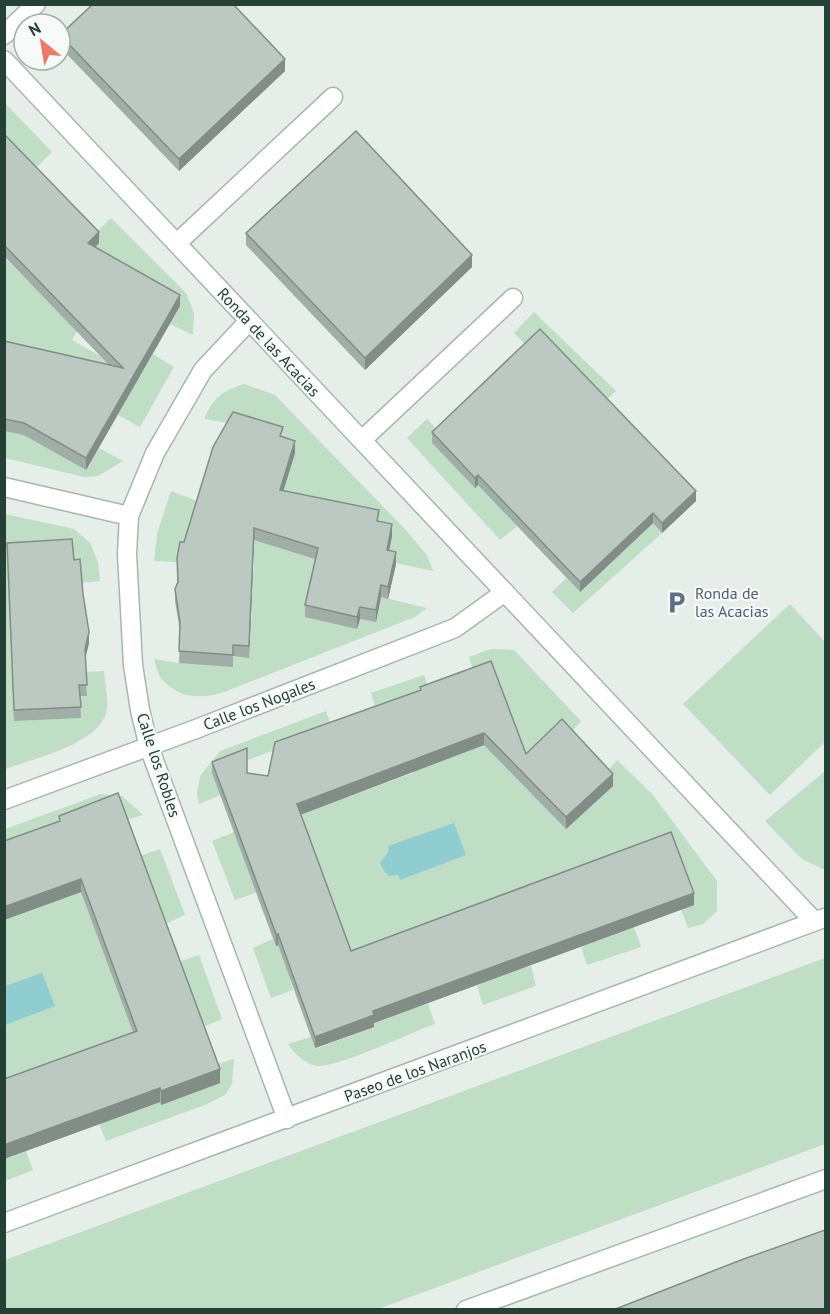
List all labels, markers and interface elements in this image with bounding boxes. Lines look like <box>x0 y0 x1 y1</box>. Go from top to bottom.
north arrow <box>12 12 72 72</box>
text: N <box>25 18 44 40</box>
street label: Ronda de las Acacias <box>213 283 325 401</box>
place label: Ronda de las Acacias <box>695 583 769 621</box>
parking icon: Ronda de las Acacias <box>664 589 690 615</box>
street label: Calle los Nogales <box>200 673 318 735</box>
street label: Calle los Robles <box>133 710 185 820</box>
street label: Paseo de los Naranjos <box>341 1036 489 1106</box>

